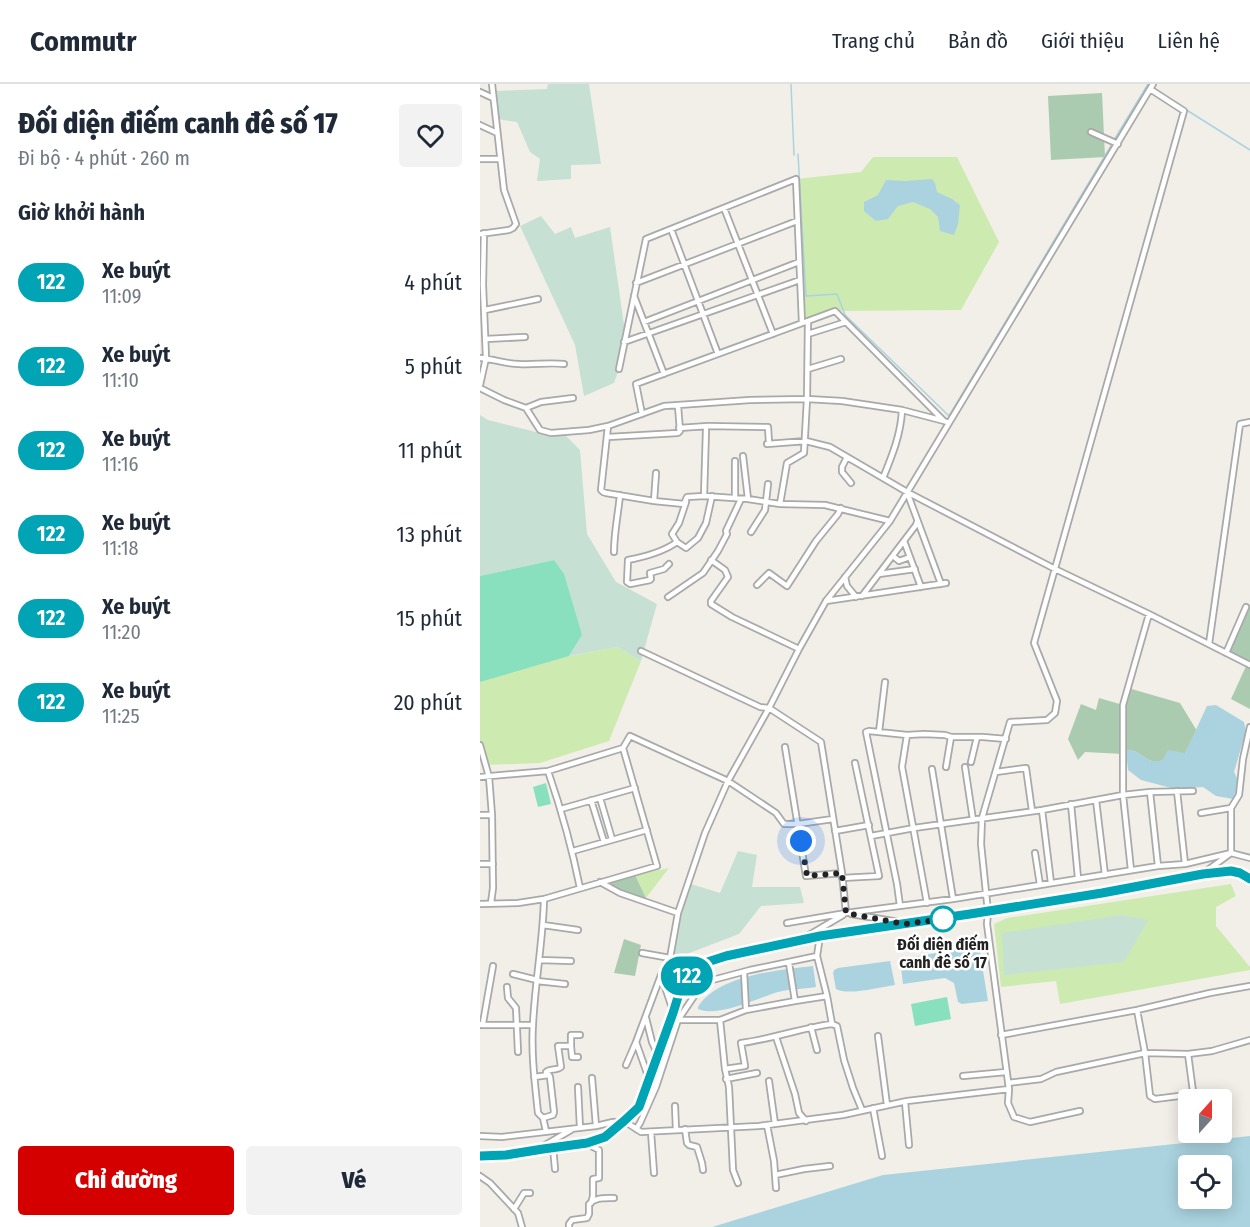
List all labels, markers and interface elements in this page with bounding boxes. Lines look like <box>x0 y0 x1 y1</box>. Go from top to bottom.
text: Commutr <box>30 25 136 58</box>
text: Trang chủ <box>832 28 915 54</box>
text: Bản đồ <box>948 28 1008 54</box>
text: Giới thiệu <box>1041 28 1125 54</box>
text: Liên hệ <box>1158 28 1220 54</box>
button: heart <box>399 104 462 167</box>
text: Đối diện điếm canh đê số 17 <box>18 107 338 140</box>
text: Đi bộ · 4 phút · 260 m <box>18 146 190 170</box>
text: Giờ khởi hành <box>18 199 145 226</box>
text: Xe buýt <box>102 257 171 284</box>
text: 122 <box>37 269 65 295</box>
text: 4 phút <box>404 269 462 296</box>
text: 11:09 <box>102 284 142 308</box>
text: Xe buýt <box>102 341 171 368</box>
text: 122 <box>37 353 65 379</box>
text: 5 phút <box>405 353 462 380</box>
text: 11:10 <box>102 368 139 392</box>
text: Xe buýt <box>102 425 171 452</box>
text: 122 <box>37 437 65 463</box>
text: 11 phút <box>398 437 462 464</box>
text: 11:16 <box>102 452 138 476</box>
text: Xe buýt <box>102 509 171 536</box>
text: 122 <box>37 521 65 547</box>
text: 13 phút <box>396 521 462 548</box>
text: 11:18 <box>102 536 139 560</box>
text: Xe buýt <box>102 593 171 620</box>
text: 122 <box>37 605 65 631</box>
text: 15 phút <box>396 605 462 632</box>
text: 11:20 <box>102 620 141 644</box>
text: Xe buýt <box>102 677 171 704</box>
text: 122 <box>37 689 65 715</box>
text: 20 phút <box>394 689 462 716</box>
text: 11:25 <box>102 704 140 728</box>
your location <box>786 826 816 856</box>
marker: Đối diện điếm canh đê số 17 <box>930 906 956 932</box>
place label: Đối diện điếm canh đê số 17 <box>897 934 989 972</box>
line badge: 122 <box>652 956 722 996</box>
text: 122 <box>673 963 701 989</box>
north arrow <box>1178 1089 1232 1143</box>
map controls <box>1178 1089 1232 1209</box>
button: Chỉ đường <box>18 1146 234 1215</box>
button: Vé <box>246 1146 462 1215</box>
button: locate <box>1178 1155 1232 1209</box>

